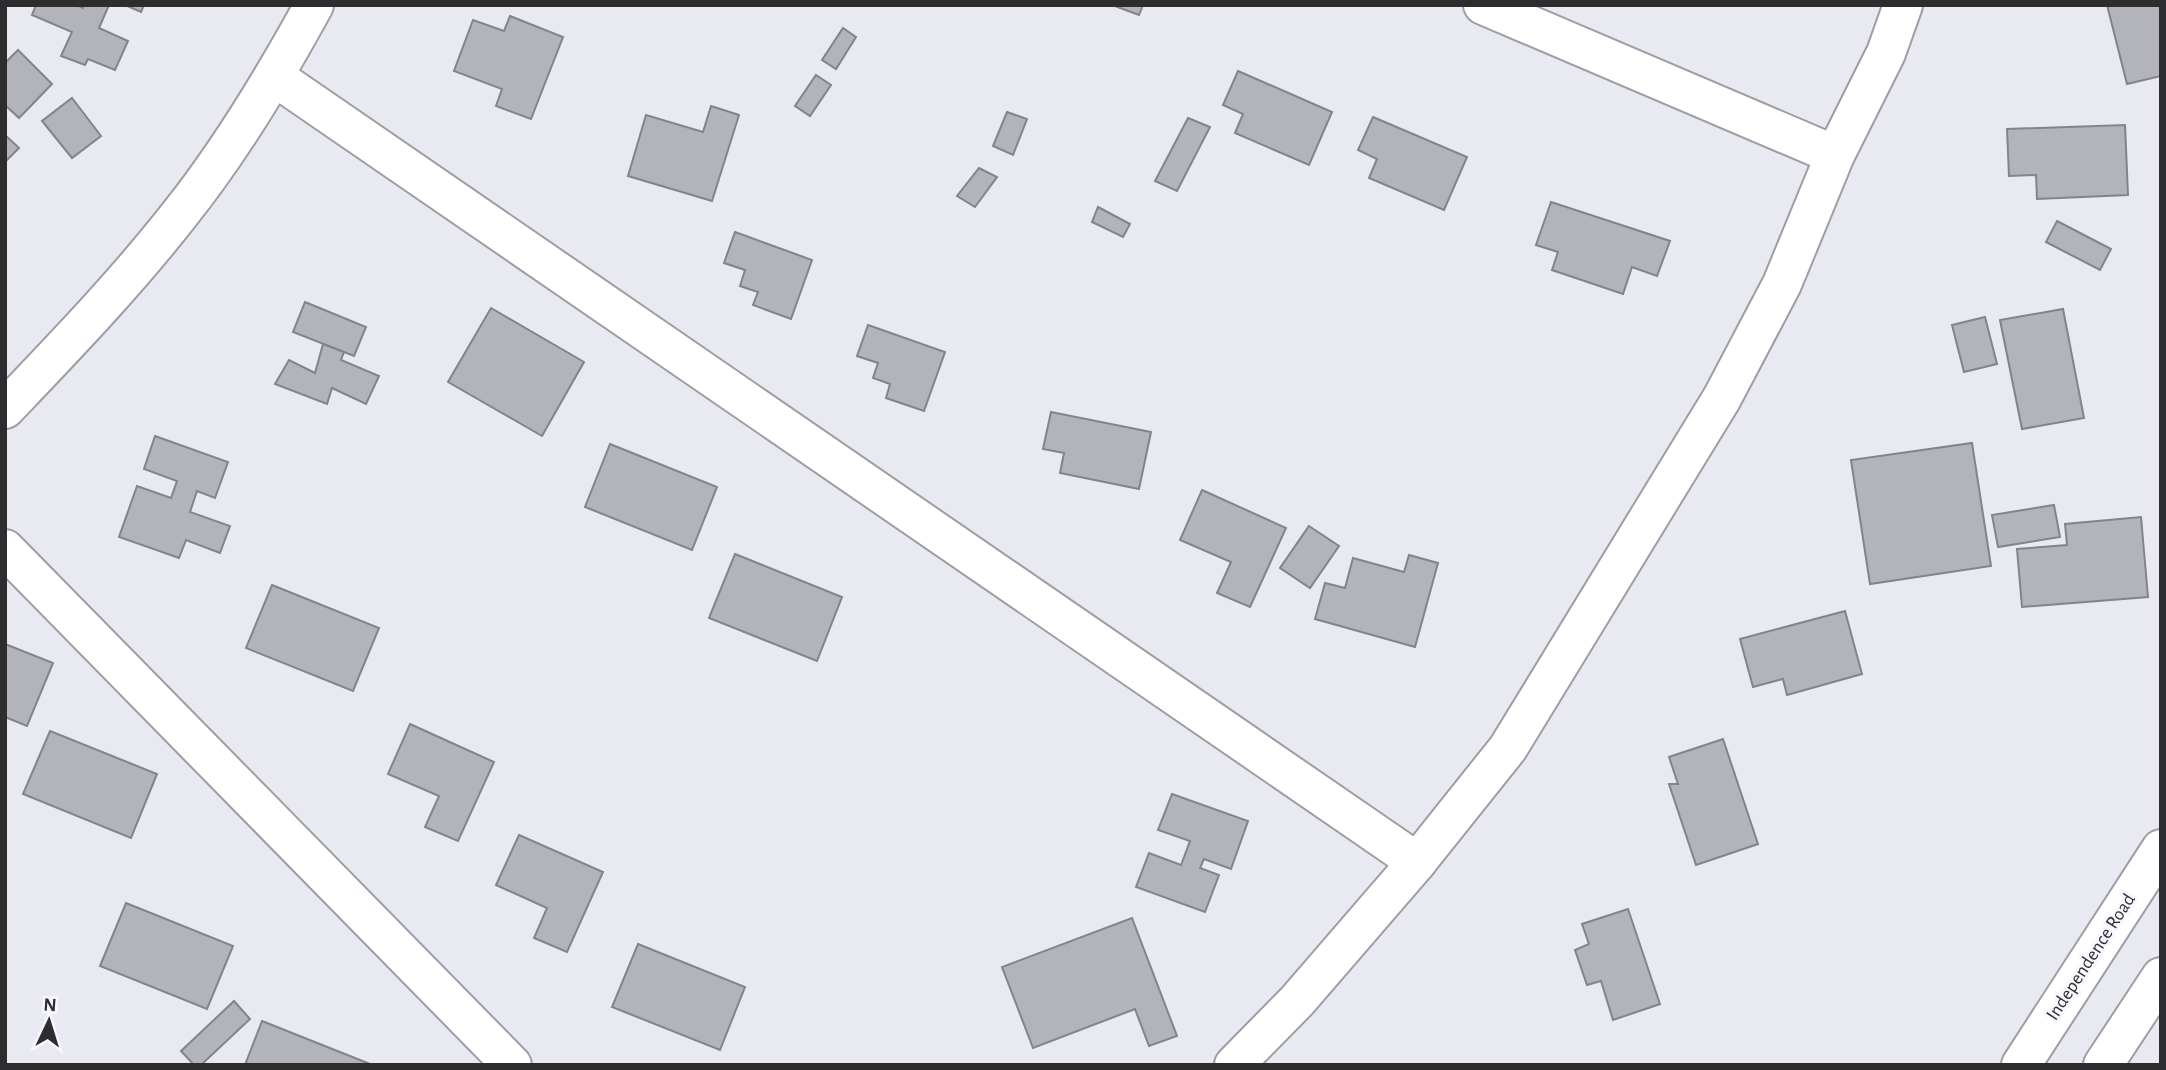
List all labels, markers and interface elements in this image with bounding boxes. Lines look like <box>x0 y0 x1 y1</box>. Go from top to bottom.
street label: Independence Road <box>2043 890 2139 1024</box>
north arrow <box>14 986 84 1056</box>
text: N <box>43 996 57 1015</box>

